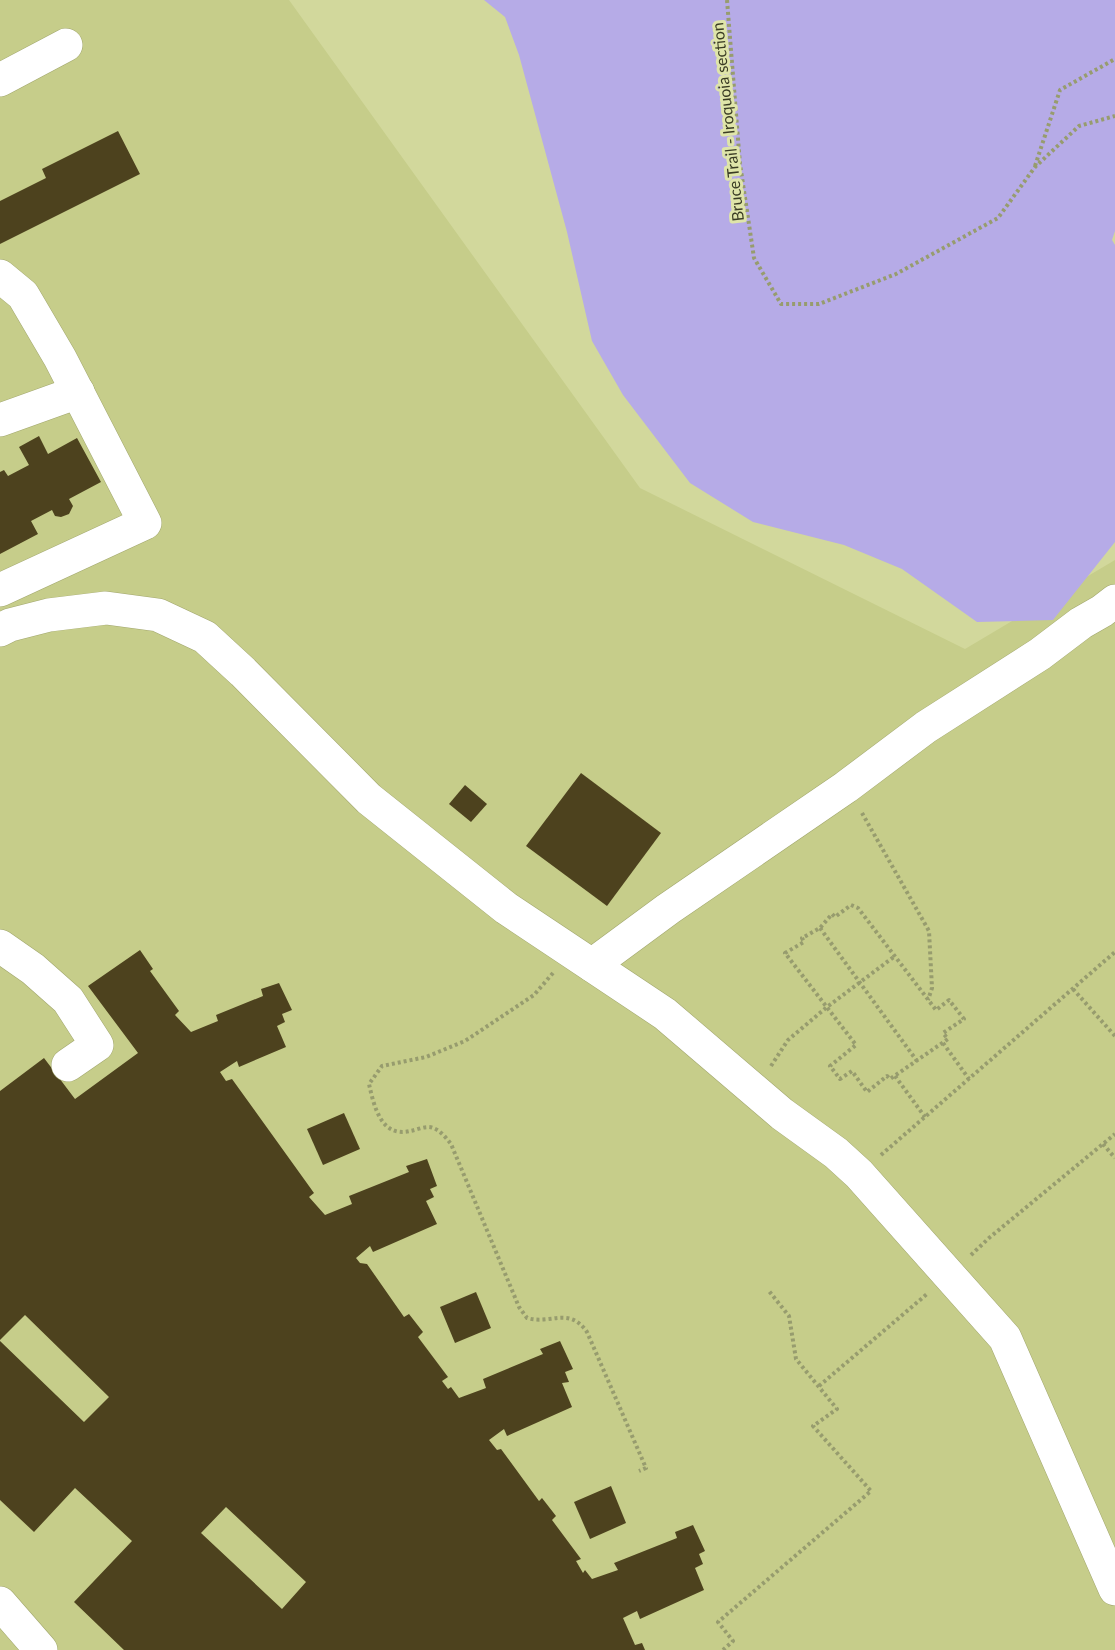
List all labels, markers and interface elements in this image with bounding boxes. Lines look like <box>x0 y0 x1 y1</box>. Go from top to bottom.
street label: Bruce Trail - Iroquoia section <box>707 21 747 223</box>

